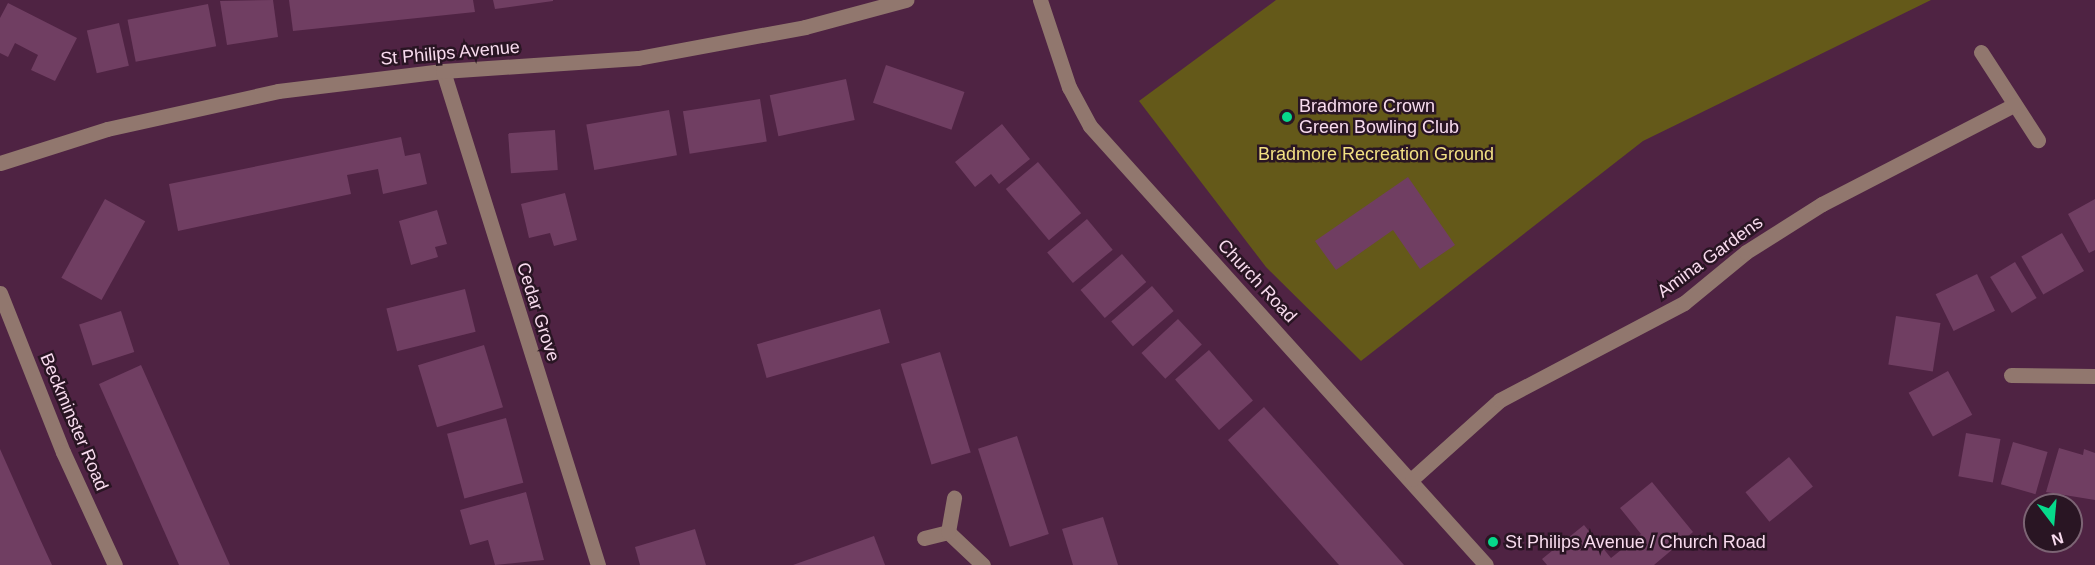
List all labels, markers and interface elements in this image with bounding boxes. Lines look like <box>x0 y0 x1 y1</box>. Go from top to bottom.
street label: St Philips Avenue <box>379 36 521 70</box>
place label: Bradmore Crown Green Bowling Club <box>1299 96 1459 138</box>
marker: Bradmore Crown Green Bowling Club <box>1280 110 1294 124</box>
park label: Bradmore Recreation Ground <box>1258 143 1494 165</box>
street label: Amina Gardens <box>1653 212 1767 302</box>
street label: Church Road <box>1213 235 1301 327</box>
street label: Cedar Grove <box>512 260 564 364</box>
street label: Beckminster Road <box>35 350 113 494</box>
north arrow <box>2023 493 2083 553</box>
text: N <box>2050 529 2065 549</box>
place label: St Philips Avenue / Church Road <box>1505 531 1767 553</box>
marker: St Philips Avenue / Church Road <box>1486 535 1500 549</box>

